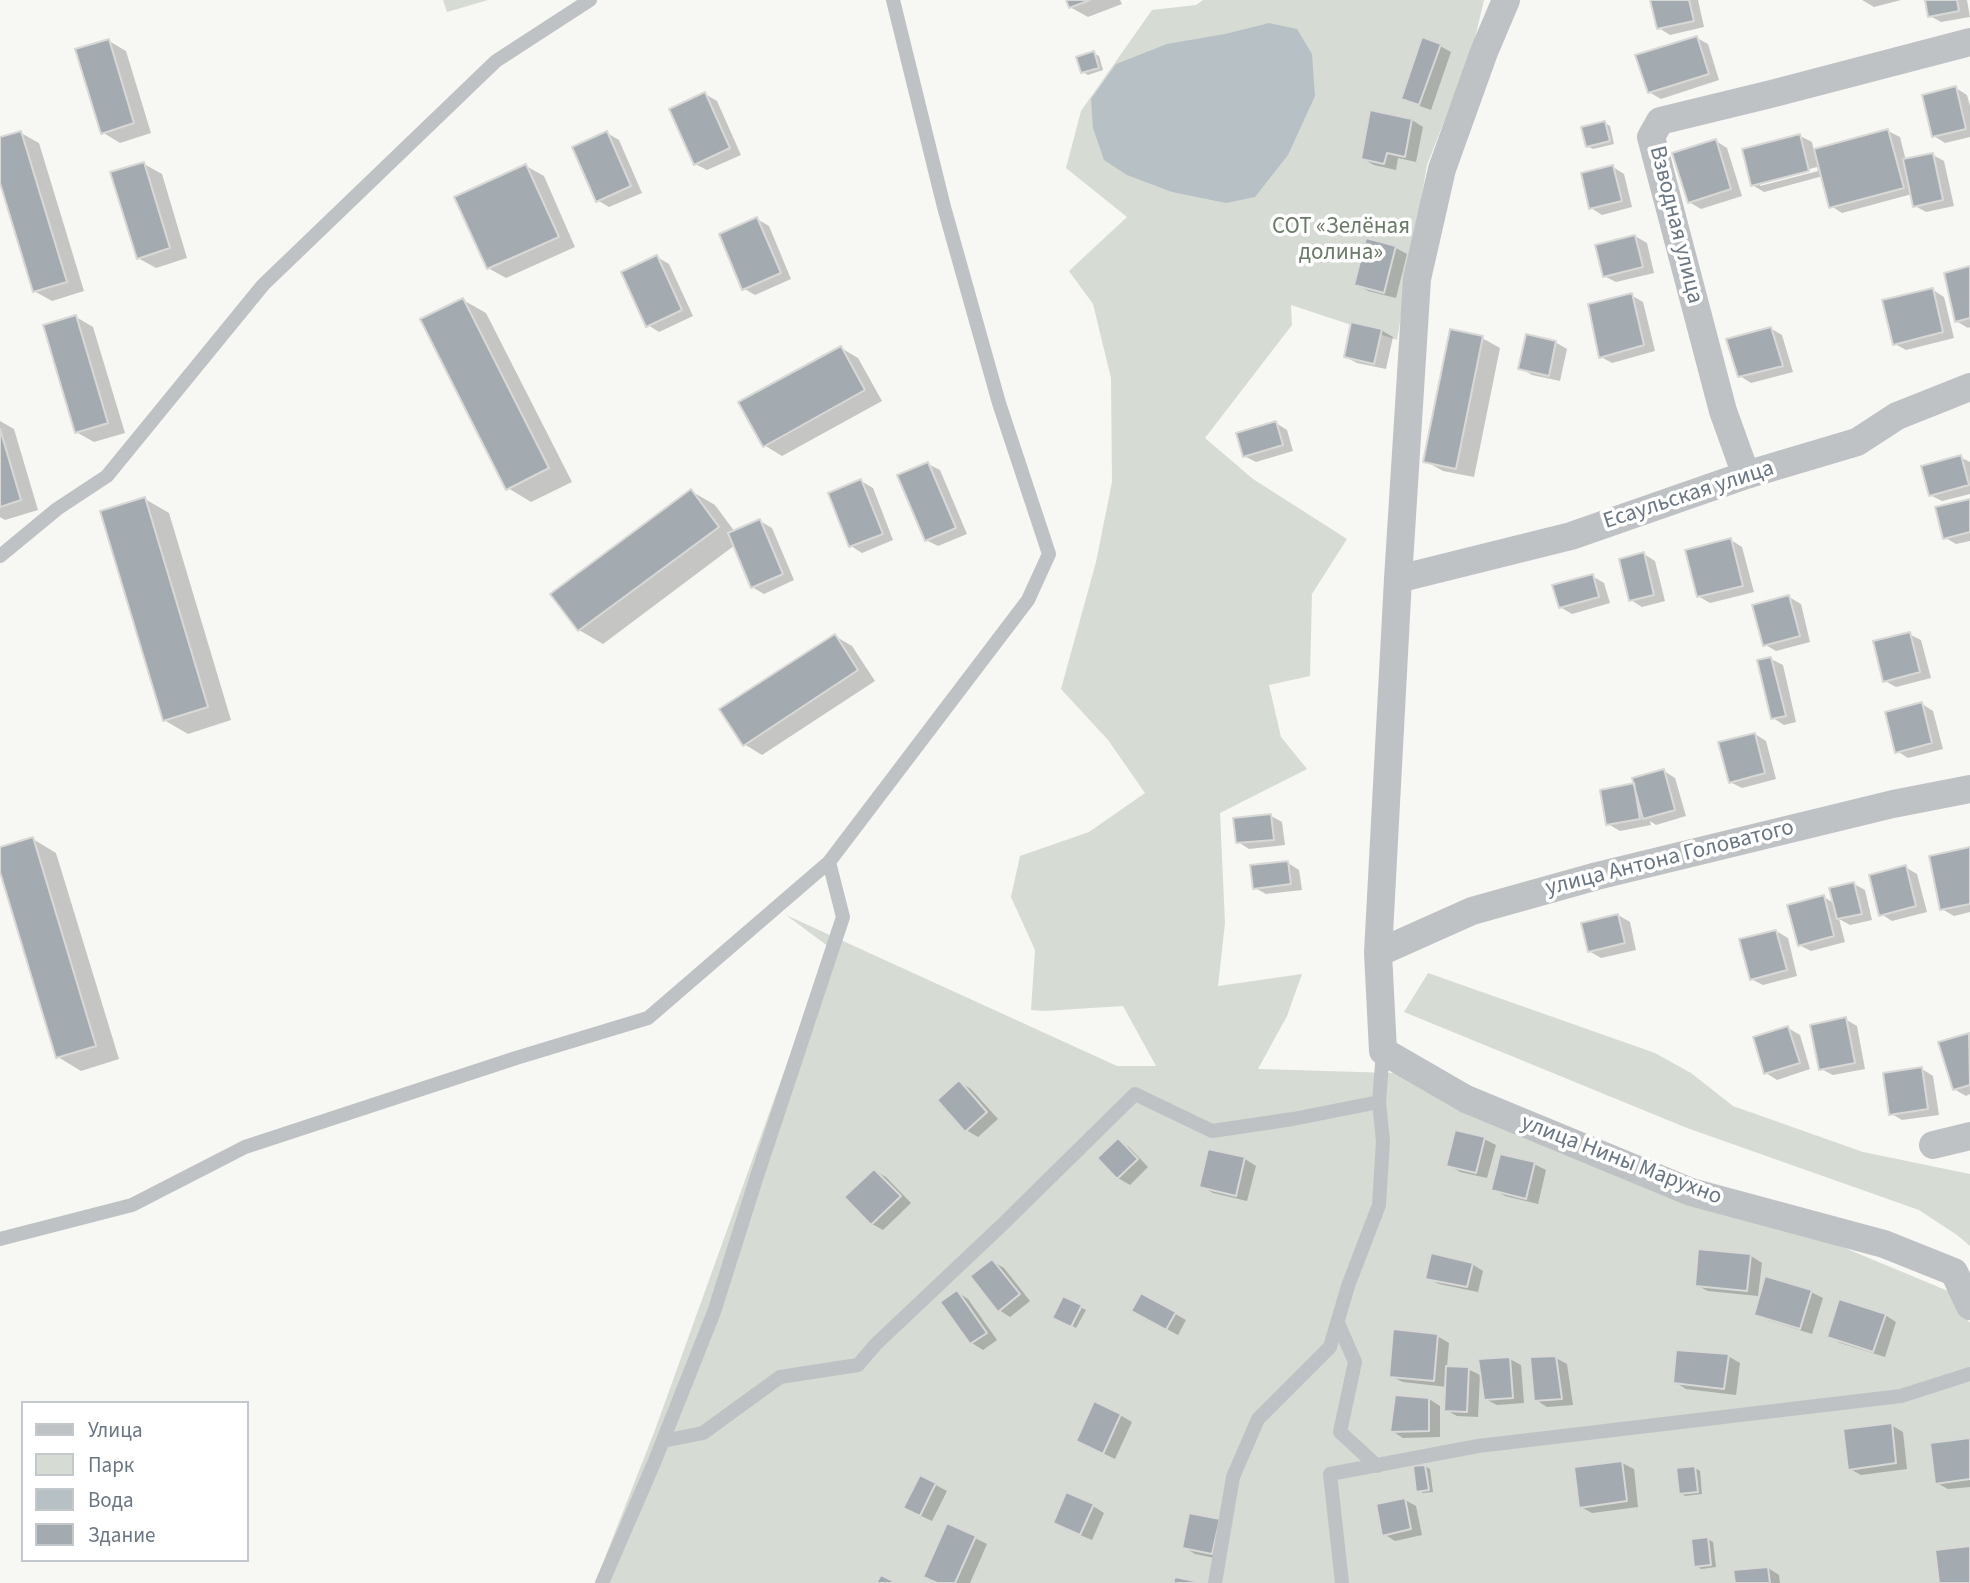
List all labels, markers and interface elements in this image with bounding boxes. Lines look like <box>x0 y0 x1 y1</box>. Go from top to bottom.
street label: Взводная улица <box>1642 143 1708 307</box>
park label: СОТ «Зелёная долина» <box>1272 214 1410 268</box>
street label: Есаульская улица <box>1600 455 1778 537</box>
street label: улица Антона Головатого <box>1543 815 1797 903</box>
street label: улица Нины Марухно <box>1517 1110 1725 1212</box>
legend <box>21 1401 248 1562</box>
text: Улица <box>88 1415 143 1445</box>
text: Парк <box>88 1450 134 1480</box>
text: Вода <box>88 1485 134 1515</box>
text: Здание <box>88 1520 156 1550</box>

